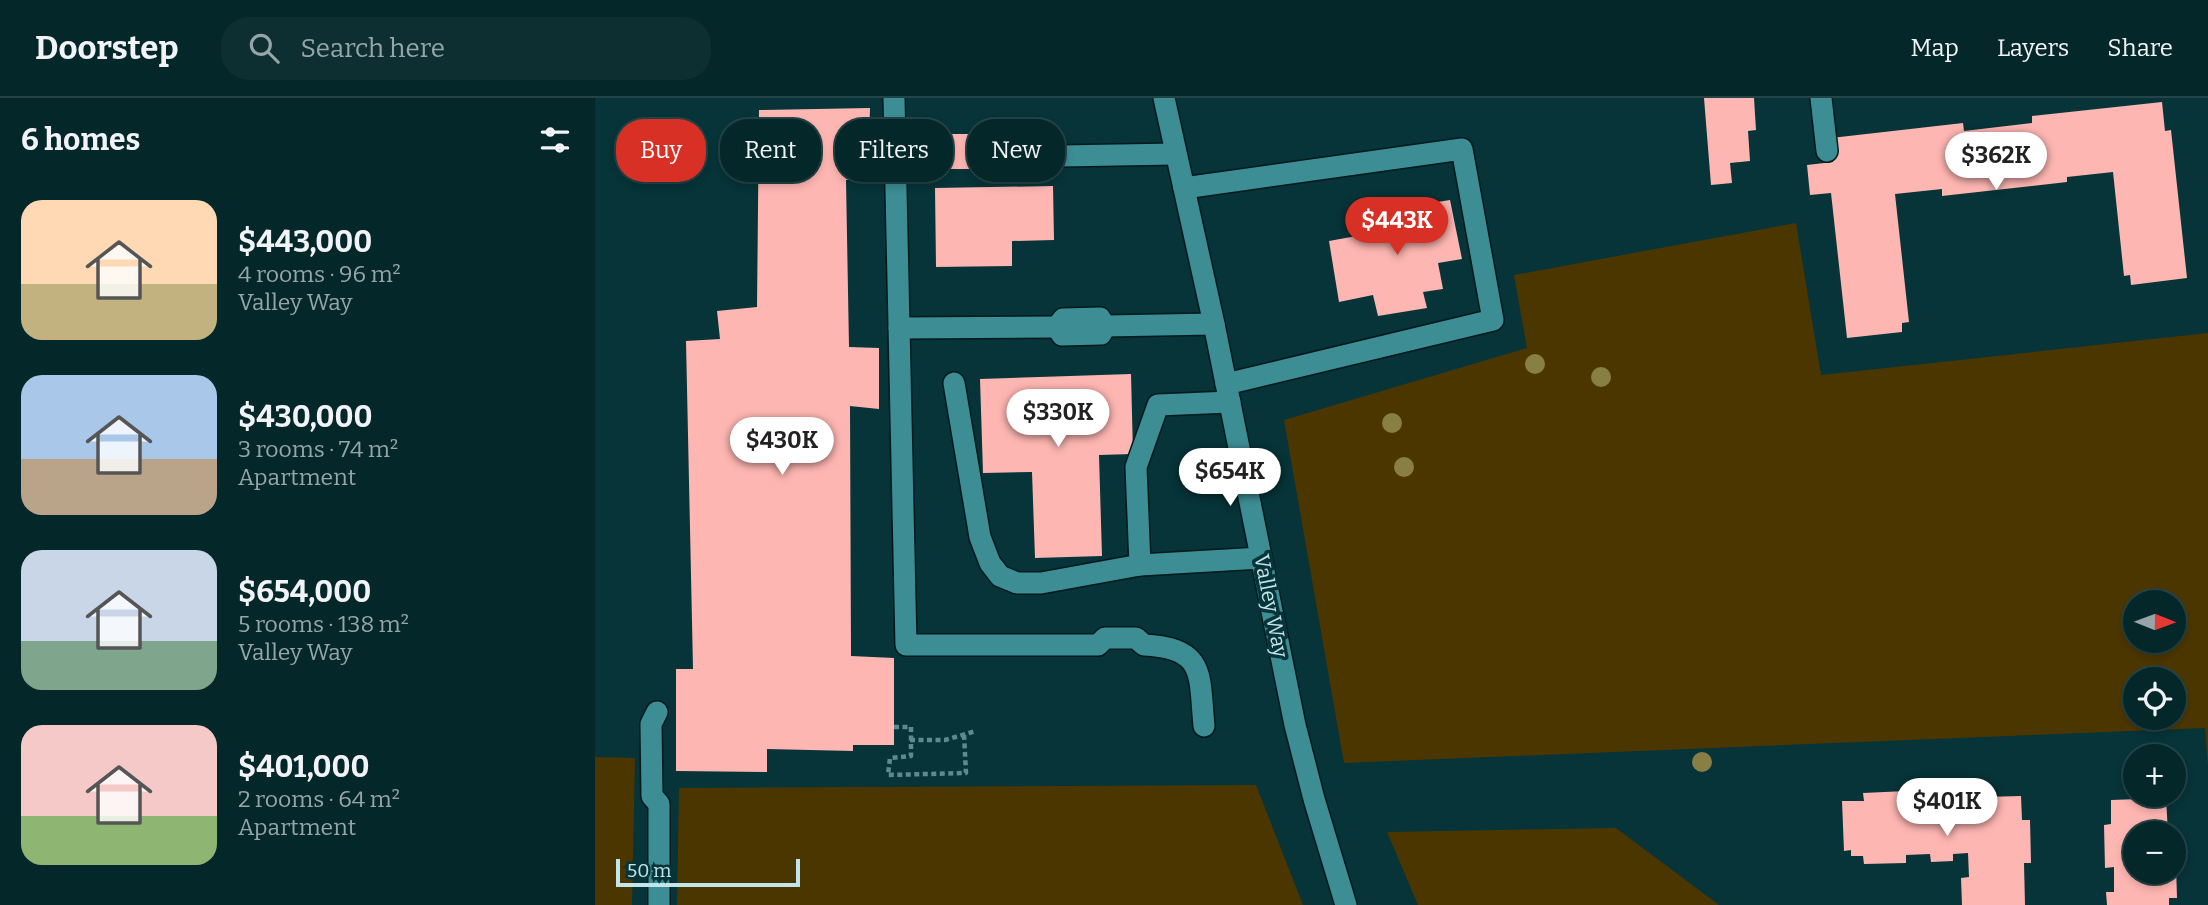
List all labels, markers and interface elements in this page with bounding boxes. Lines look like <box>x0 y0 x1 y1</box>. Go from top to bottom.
search box <box>221 17 711 80</box>
text: Doorstep <box>35 28 179 68</box>
icon: search <box>245 29 283 67</box>
text: Search here <box>301 33 445 64</box>
text: Map <box>1911 34 1959 62</box>
text: Layers <box>1997 34 2069 62</box>
text: Share <box>2107 34 2173 62</box>
chip: Buy <box>616 119 706 182</box>
chip: Rent <box>720 119 821 182</box>
chip: Filters <box>835 119 953 182</box>
chip: New <box>967 119 1065 182</box>
icon: filters <box>536 121 574 159</box>
text: 6 homes <box>21 122 140 158</box>
pin: $362K <box>1947 132 2045 192</box>
text: $362K <box>1961 141 2031 169</box>
pin: $443K <box>1348 198 1446 257</box>
text: $443K <box>1361 206 1433 234</box>
text: $443,000 <box>238 224 372 260</box>
icon: home <box>77 228 161 312</box>
text: 4 rooms · 96 m² <box>238 260 401 288</box>
text: Valley Way <box>238 288 352 316</box>
pin: $330K <box>1009 390 1107 449</box>
text: $330K <box>1022 398 1094 426</box>
text: $430,000 <box>238 399 373 435</box>
icon: home <box>77 403 161 487</box>
pin: $430K <box>733 418 831 477</box>
text: $430K <box>746 426 818 454</box>
text: 3 rooms · 74 m² <box>238 435 398 463</box>
pin: $654K <box>1181 448 1279 508</box>
text: $654K <box>1195 457 1265 485</box>
text: Apartment <box>238 463 356 491</box>
street label: Valley Way <box>1248 552 1294 661</box>
text: $654,000 <box>238 574 371 610</box>
icon: home <box>77 578 161 662</box>
north arrow <box>2123 590 2186 653</box>
map controls <box>2123 590 2186 884</box>
text: 5 rooms · 138 m² <box>238 610 409 638</box>
text: Valley Way <box>238 638 352 666</box>
button: locate <box>2123 667 2186 730</box>
button: + <box>2123 744 2186 807</box>
text: $401,000 <box>238 749 370 785</box>
icon: home <box>77 753 161 837</box>
pin: $401K <box>1898 778 1996 838</box>
text: 2 rooms · 64 m² <box>238 785 400 813</box>
text: $401K <box>1913 787 1981 815</box>
text: Apartment <box>238 813 356 841</box>
button: − <box>2123 821 2186 884</box>
scale bar <box>616 856 800 888</box>
text: 50 m <box>627 859 671 882</box>

